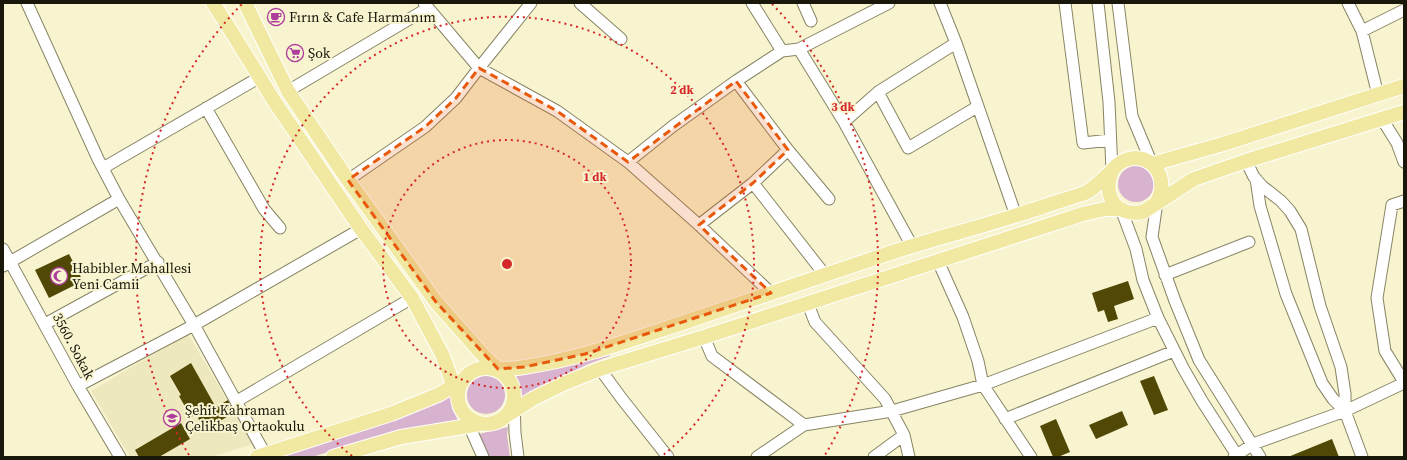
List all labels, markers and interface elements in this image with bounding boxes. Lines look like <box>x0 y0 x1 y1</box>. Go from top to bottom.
cafe icon: Fırın & Cafe Harmanım <box>266 7 286 27</box>
place label: Fırın & Cafe Harmanım <box>289 7 436 27</box>
supermarket icon: Şok <box>285 43 305 63</box>
place label: Şok <box>308 43 331 63</box>
text: 2 dk <box>670 82 695 98</box>
text: 3 dk <box>831 99 856 115</box>
text: 1 dk <box>583 169 608 185</box>
centre of rings <box>500 257 514 271</box>
place label: Habibler Mahallesi Yeni Camii <box>72 258 191 294</box>
mosque icon: Habibler Mahallesi Yeni Camii <box>49 266 69 286</box>
street label: 3560. Sokak <box>48 309 100 383</box>
place label: Şehit Kahraman Çelikbaş Ortaokulu <box>185 400 305 436</box>
school or university icon: Şehit Kahraman Çelikbaş Ortaokulu <box>162 408 182 428</box>

